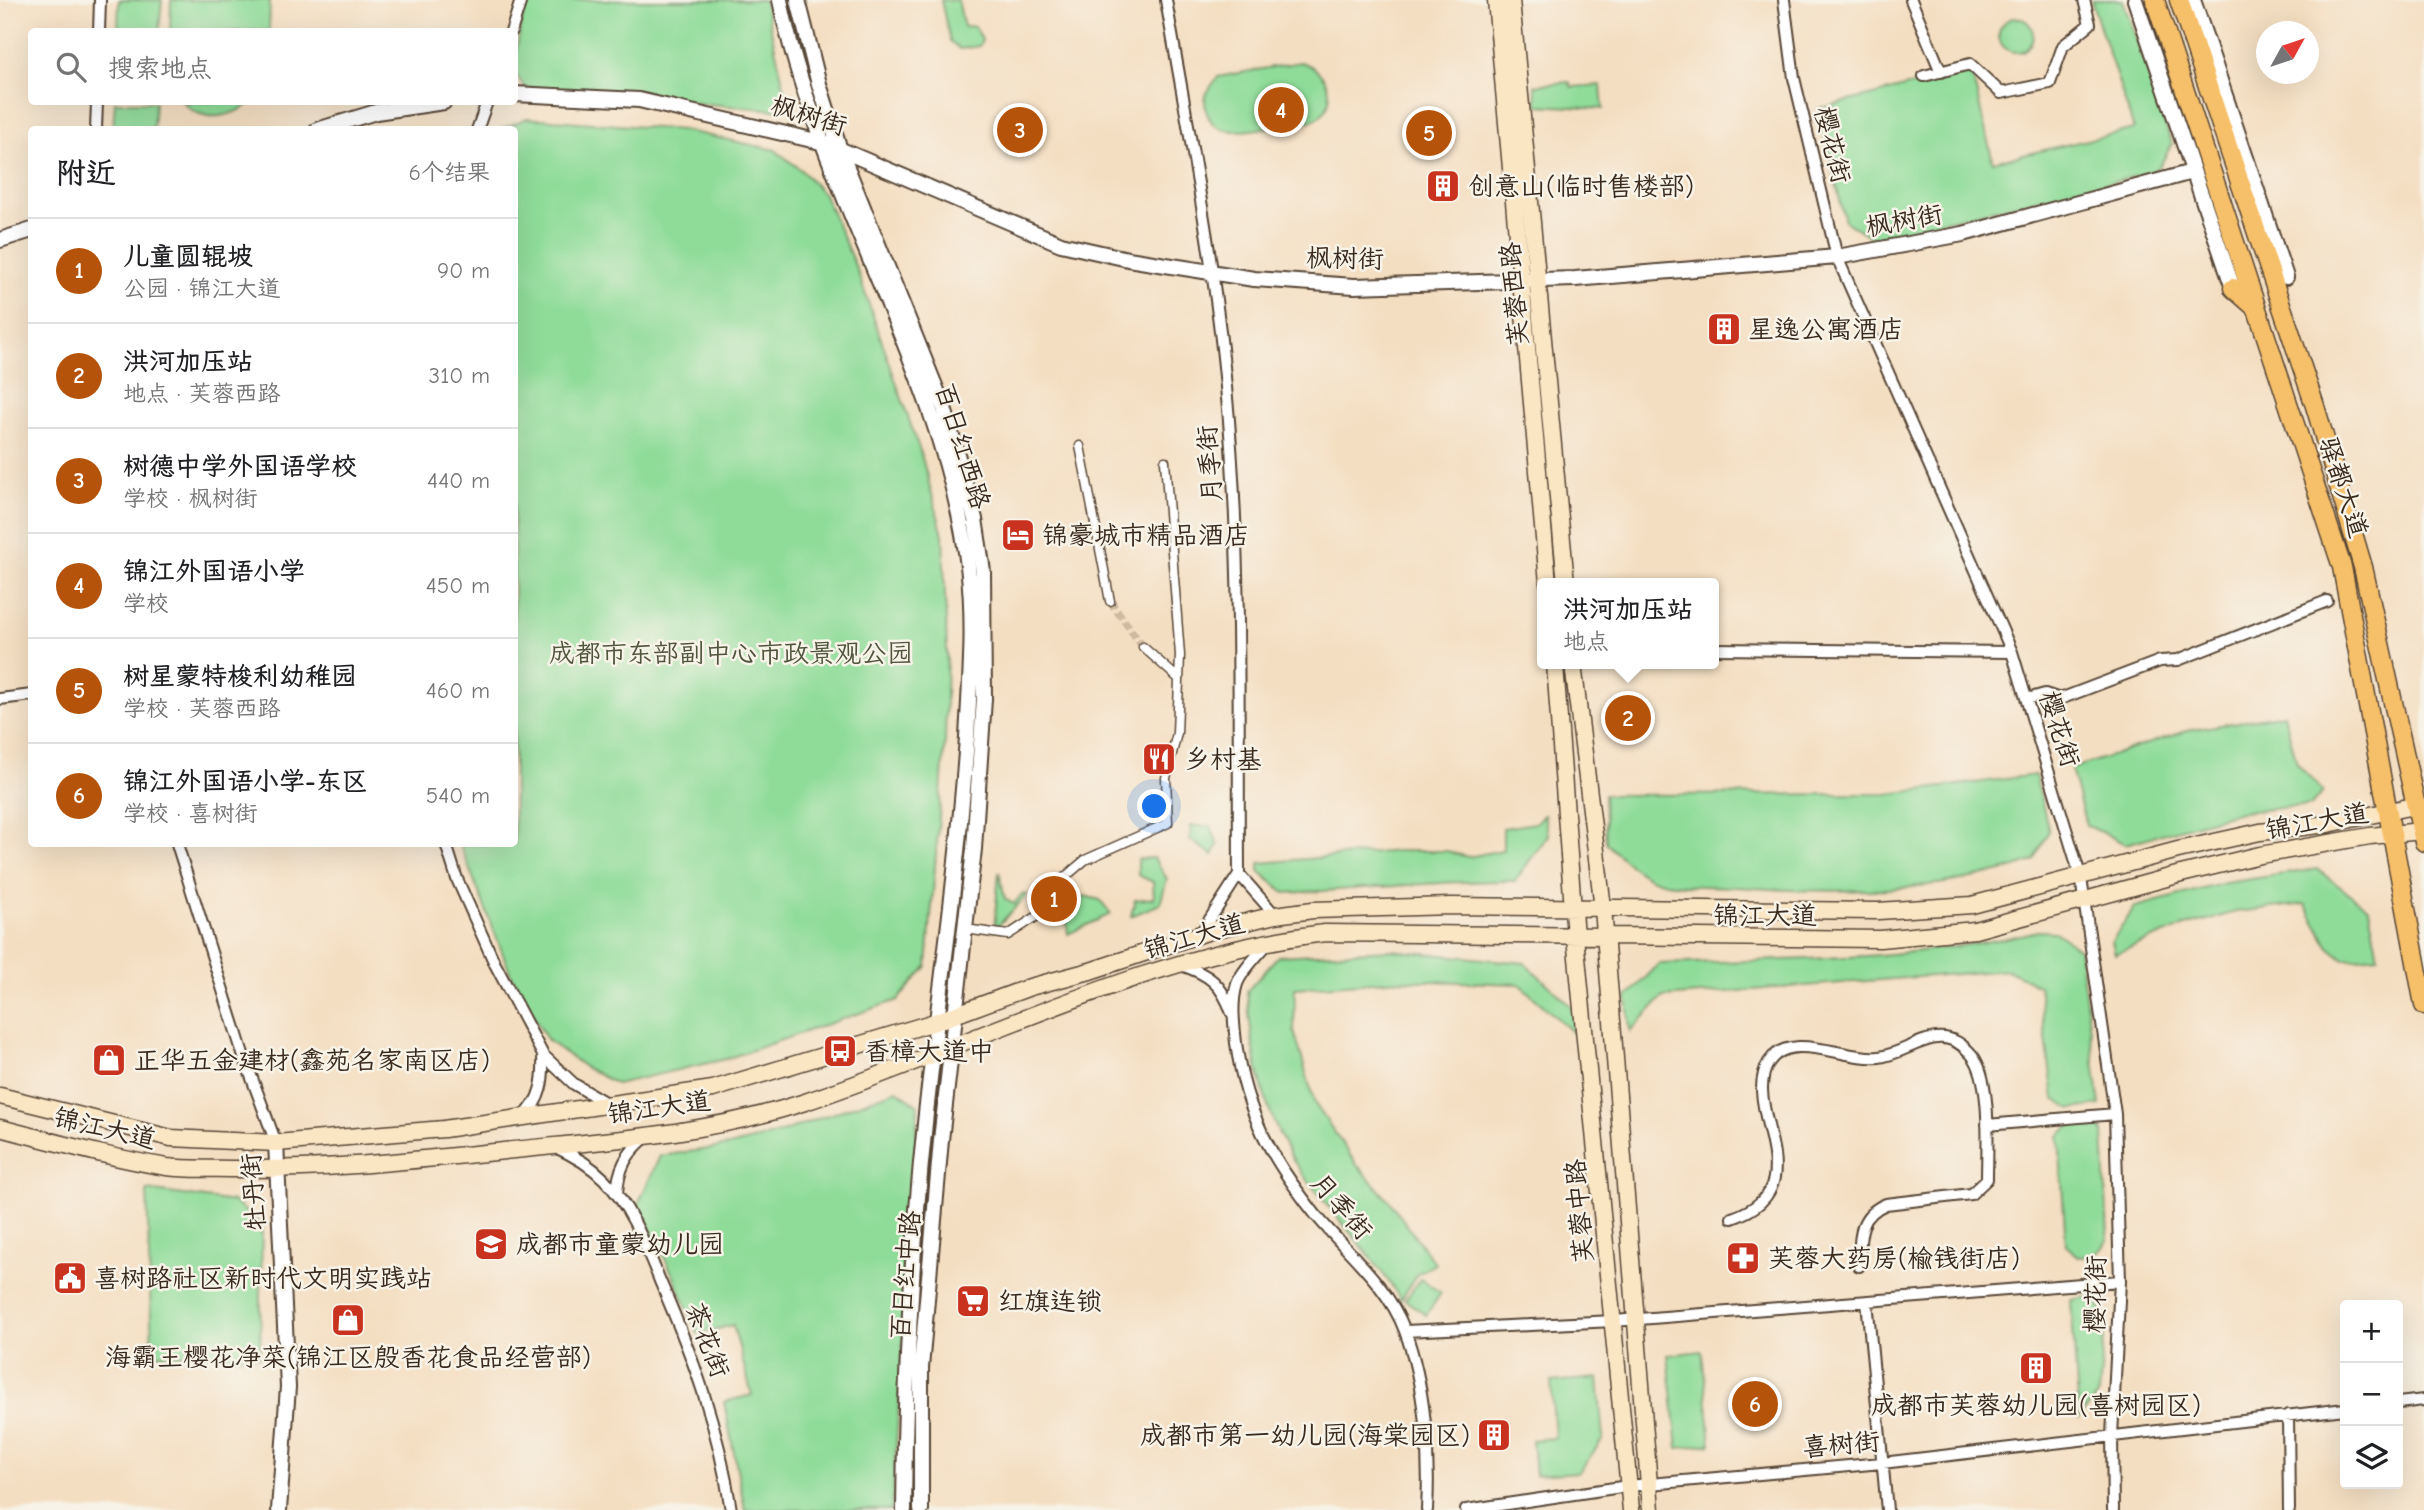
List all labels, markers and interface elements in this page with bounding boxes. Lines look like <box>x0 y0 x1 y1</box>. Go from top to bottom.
north arrow <box>2256 21 2319 84</box>
search box <box>28 28 518 105</box>
icon: search <box>52 48 90 86</box>
text: 搜索地点 <box>108 54 212 84</box>
pin: 4 <box>1258 84 1304 136</box>
street label: 枫树街 <box>767 90 850 142</box>
pin: 3 <box>997 104 1043 156</box>
street label: 樱花街 <box>1808 104 1856 187</box>
pin: 5 <box>1406 107 1452 159</box>
text: 附近 <box>56 156 116 191</box>
text: 6个结果 <box>409 159 490 186</box>
building icon: 创意山(临时售楼部) <box>1424 167 1462 205</box>
place label: 创意山(临时售楼部) <box>1468 172 1694 202</box>
street label: 枫树街 <box>1863 199 1945 243</box>
street label: 芙蓉西路 <box>1496 241 1534 347</box>
text: 儿童圆辊坡 <box>123 242 253 272</box>
street label: 枫树街 <box>1306 243 1384 275</box>
text: 1 <box>74 257 84 284</box>
text: 90 m <box>437 257 490 284</box>
text: 公园 · 锦江大道 <box>123 275 280 302</box>
building icon: 星逸公寓酒店 <box>1705 310 1743 348</box>
place label: 星逸公寓酒店 <box>1748 315 1904 345</box>
text: 洪河加压站 <box>123 347 253 377</box>
text: 2 <box>73 362 85 389</box>
text: 310 m <box>429 362 490 389</box>
text: 地点 · 芙蓉西路 <box>123 380 280 407</box>
street label: 百日红西路 <box>929 380 995 513</box>
street label: 月季街 <box>1192 424 1228 504</box>
street label: 驿都大道 <box>2313 433 2373 541</box>
text: 树德中学外国语学校 <box>123 452 357 482</box>
text: 3 <box>73 467 85 494</box>
text: 440 m <box>427 467 490 494</box>
text: 学校 · 枫树街 <box>123 485 257 512</box>
hotel icon: 锦豪城市精品酒店 <box>999 516 1037 554</box>
place label: 锦豪城市精品酒店 <box>1042 521 1250 551</box>
text: 锦江外国语小学 <box>123 557 305 587</box>
text: 4 <box>74 572 84 599</box>
text: 450 m <box>426 572 490 599</box>
popup <box>1537 578 1719 669</box>
text: 学校 <box>123 590 169 617</box>
text: 洪河加压站 <box>1563 595 1693 625</box>
text: 地点 <box>1563 628 1609 655</box>
park label: 成都市东部副中心市政景观公园 <box>549 639 913 669</box>
text: 树星蒙特梭利幼稚园 <box>123 662 357 692</box>
text: 5 <box>73 677 85 704</box>
text: 460 m <box>426 677 490 704</box>
street label: 樱花街 <box>2033 688 2085 771</box>
pin: 2 <box>1605 692 1651 744</box>
text: 学校 · 芙蓉西路 <box>123 695 280 722</box>
restaurant icon: 乡村基 <box>1140 740 1178 778</box>
place label: 乡村基 <box>1184 745 1262 775</box>
text: 锦江外国语小学-东区 <box>123 767 368 797</box>
text: 6 <box>73 782 85 809</box>
text: 540 m <box>426 782 490 809</box>
your location <box>1137 789 1171 823</box>
street label: 锦江大道 <box>2263 798 2371 846</box>
text: 学校 · 喜树街 <box>123 800 257 827</box>
pin: 1 <box>1031 873 1077 925</box>
street label: 锦江大道 <box>1713 901 1817 931</box>
street label: 锦江大道 <box>1140 908 1248 966</box>
bus stop icon: 香樟大道中 <box>821 1032 859 1070</box>
place label: 香樟大道中 <box>864 1037 994 1067</box>
shop icon: 正华五金建材(鑫苑名家南区店) <box>90 1041 128 1079</box>
place label: 正华五金建材(鑫苑名家南区店) <box>134 1046 490 1076</box>
street label: 锦江大道 <box>606 1086 713 1130</box>
street label: 锦江大道 <box>51 1103 159 1155</box>
street label: 牡丹街 <box>236 1152 272 1232</box>
street label: 芙蓉中路 <box>1561 1158 1599 1264</box>
street label: 月季街 <box>1304 1167 1378 1246</box>
street label: 百日红中路 <box>885 1209 927 1341</box>
school or university icon: 成都市童蒙幼儿园 <box>472 1225 510 1263</box>
place label: 成都市童蒙幼儿园 <box>516 1230 724 1260</box>
pharmacy icon: 芙蓉大药房(榆钱街店) <box>1724 1239 1762 1277</box>
place label: 芙蓉大药房(榆钱街店) <box>1768 1244 2020 1274</box>
street label: 樱花街 <box>2080 1255 2112 1333</box>
public building icon: 喜树路社区新时代文明实践站 <box>51 1259 89 1297</box>
place label: 喜树路社区新时代文明实践站 <box>94 1264 432 1294</box>
supermarket icon: 红旗连锁 <box>954 1282 992 1320</box>
place label: 红旗连锁 <box>998 1287 1102 1317</box>
street label: 茶花街 <box>679 1299 735 1382</box>
map controls <box>2340 1300 2403 1489</box>
button: + <box>2340 1300 2403 1363</box>
shop icon: 海霸王樱花净菜(锦江区殷香花食品经营部) <box>329 1301 367 1339</box>
place label: 海霸王樱花净菜(锦江区殷香花食品经营部) <box>105 1343 591 1373</box>
building icon: 成都市芙蓉幼儿园(喜树园区) <box>2017 1349 2055 1387</box>
button: − <box>2340 1363 2403 1426</box>
pin: 6 <box>1732 1378 1778 1430</box>
place label: 成都市芙蓉幼儿园(喜树园区) <box>1871 1391 2201 1421</box>
building icon: 成都市第一幼儿园(海棠园区) <box>1475 1416 1513 1454</box>
place label: 成都市第一幼儿园(海棠园区) <box>1140 1421 1470 1451</box>
button: layers <box>2340 1426 2403 1489</box>
street label: 喜树街 <box>1801 1427 1881 1463</box>

